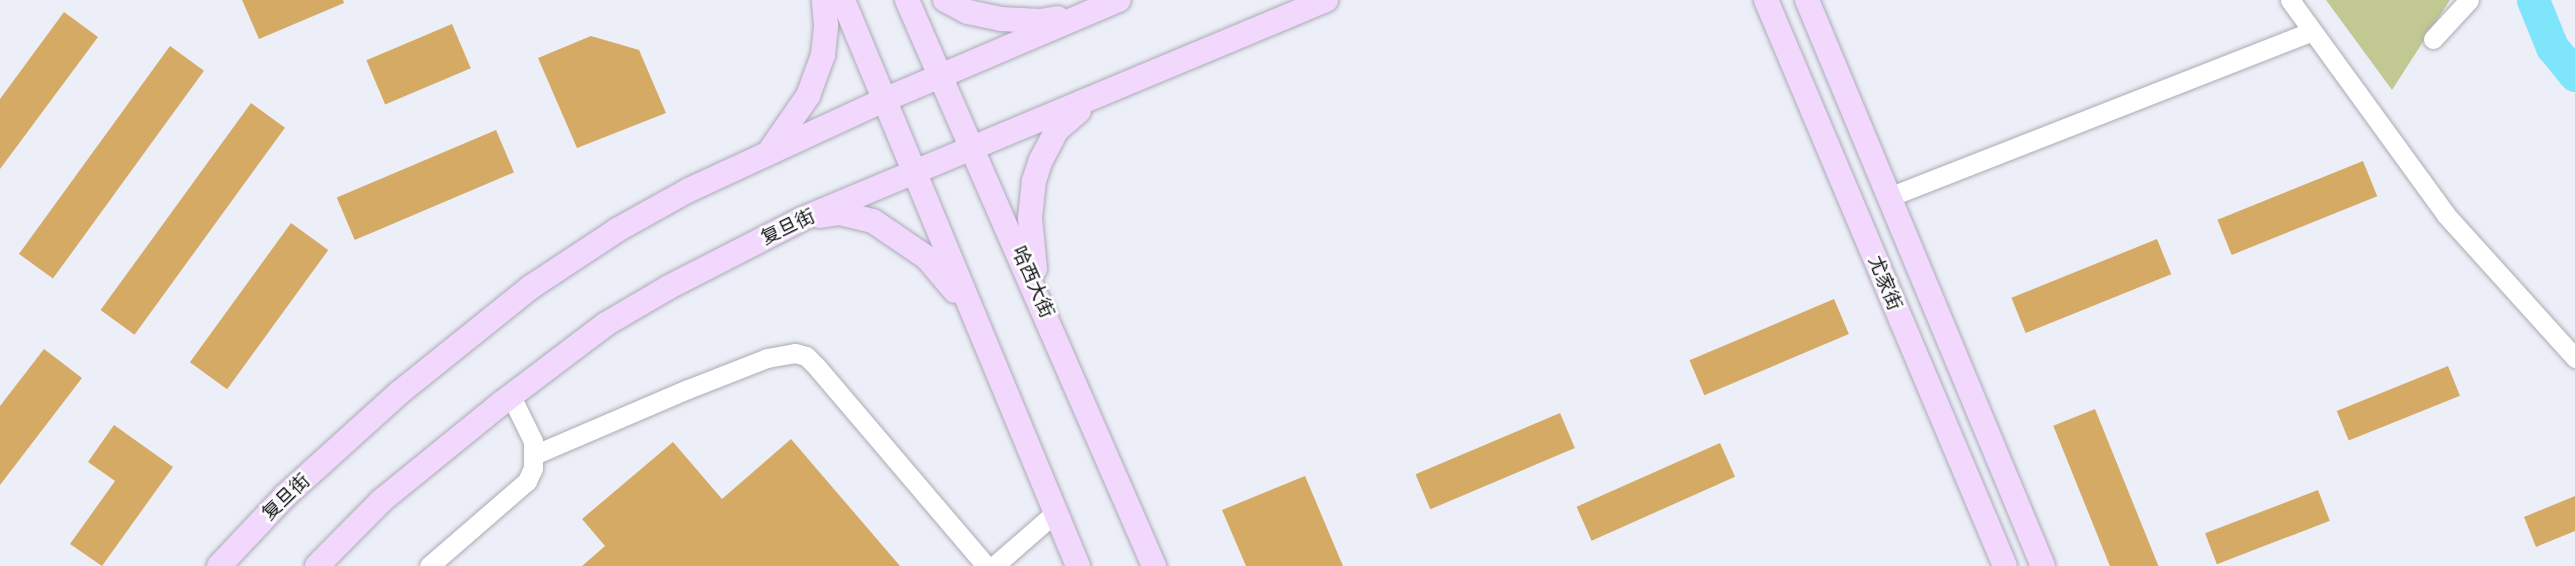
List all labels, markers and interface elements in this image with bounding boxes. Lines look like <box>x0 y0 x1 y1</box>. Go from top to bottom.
street label: 复旦街 <box>757 204 819 250</box>
street label: 哈西大街 <box>1007 243 1059 321</box>
street label: 尤家街 <box>1863 252 1907 314</box>
street label: 复旦街 <box>258 469 314 525</box>

